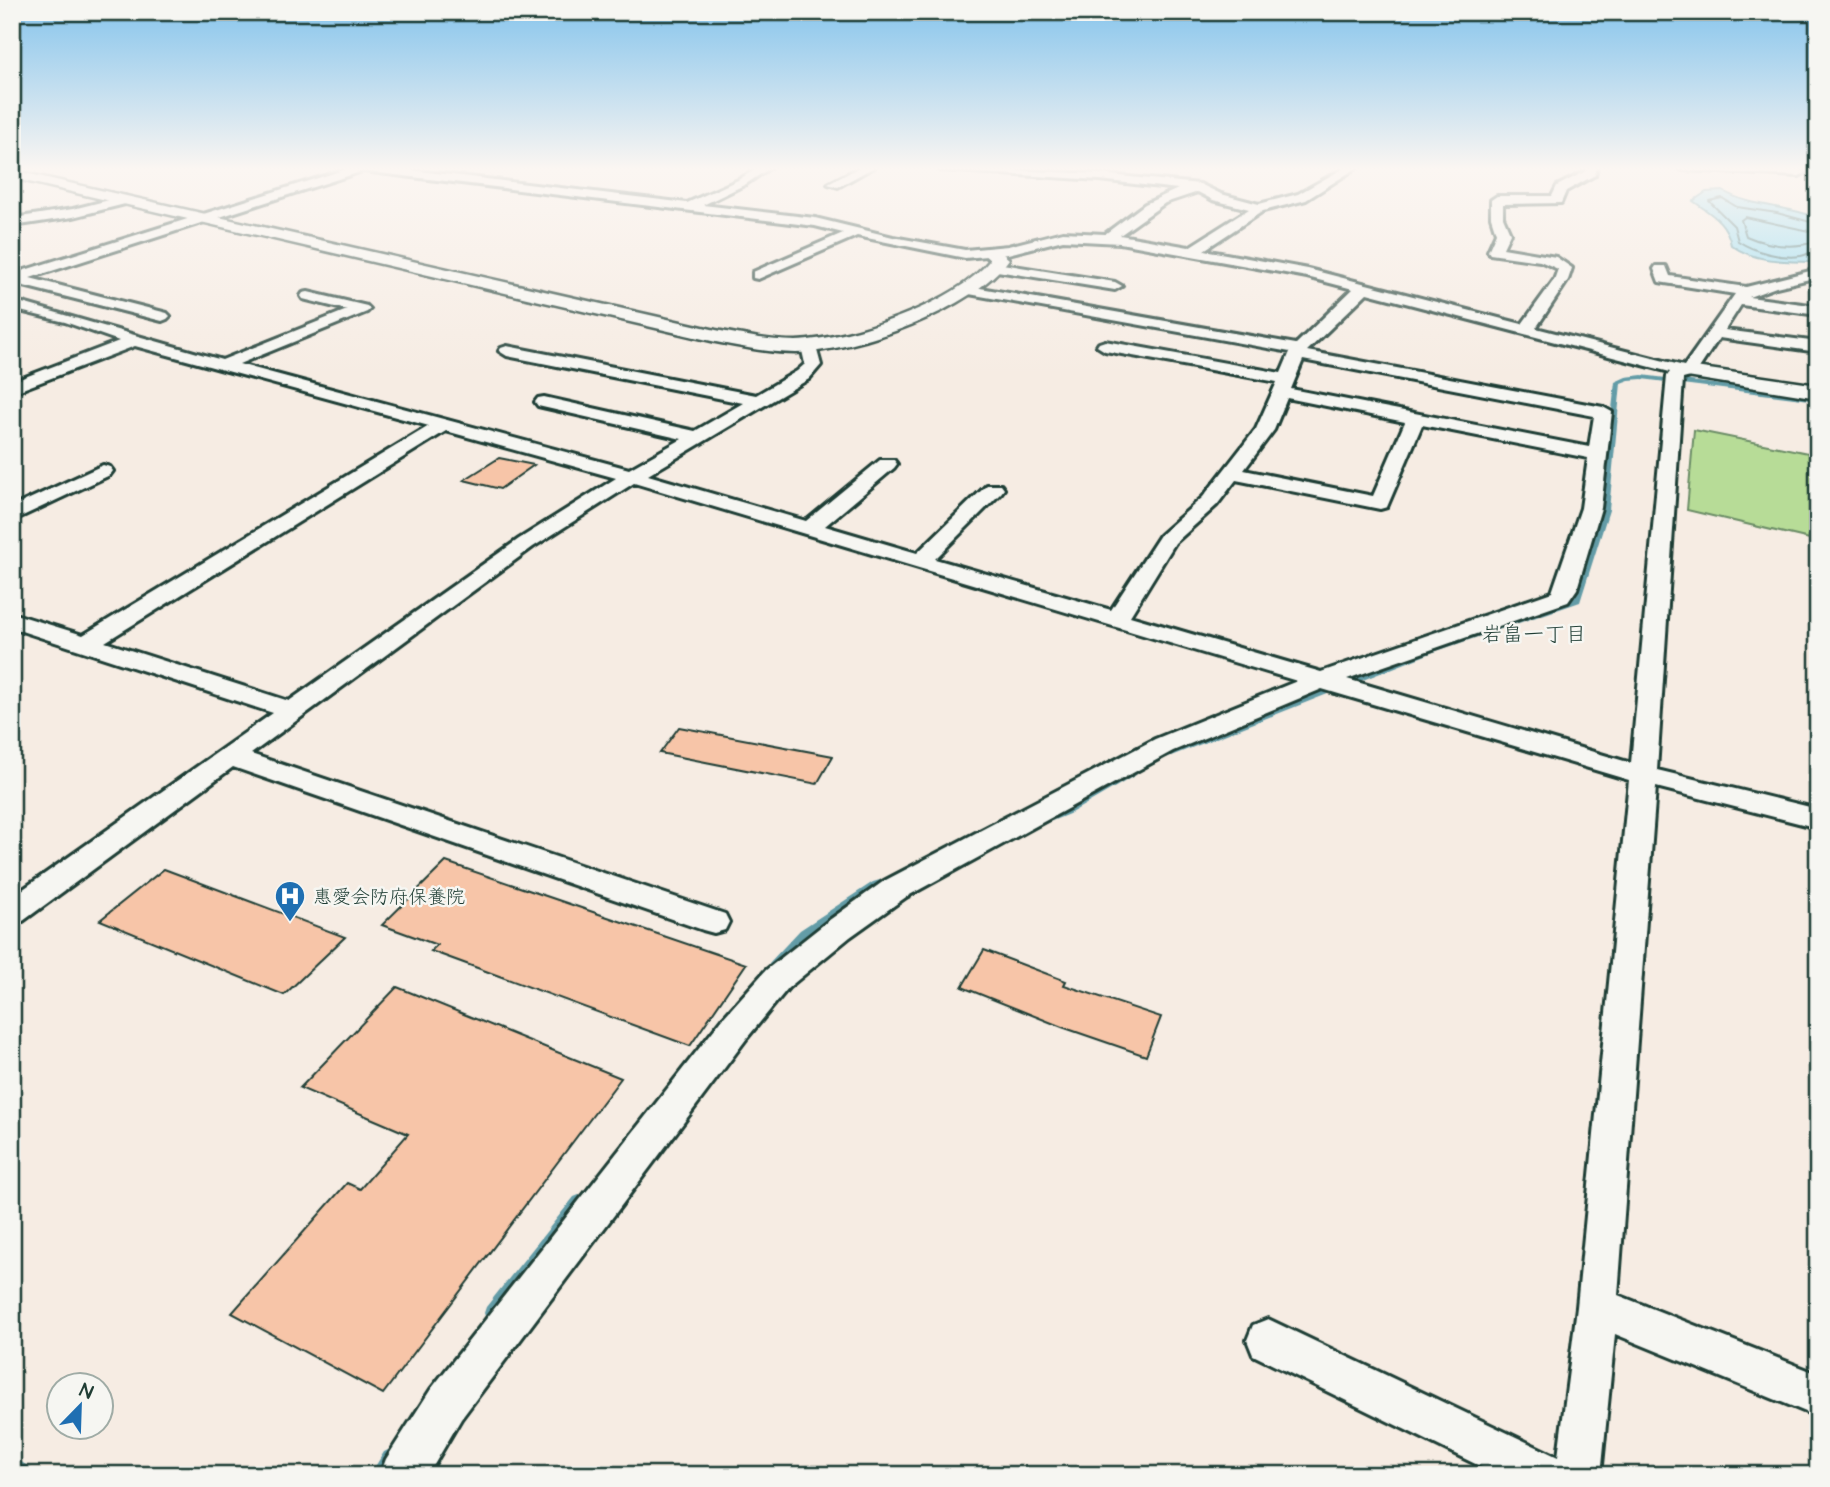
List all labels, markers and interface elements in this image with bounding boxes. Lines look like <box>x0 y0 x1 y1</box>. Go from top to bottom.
district label: 岩畠一丁目 <box>1482 620 1587 649</box>
hospital icon: 惠愛会防府保養院 <box>273 879 307 923</box>
place label: 惠愛会防府保養院 <box>313 884 465 911</box>
north arrow <box>46 1372 116 1442</box>
text: N <box>75 1377 97 1407</box>

